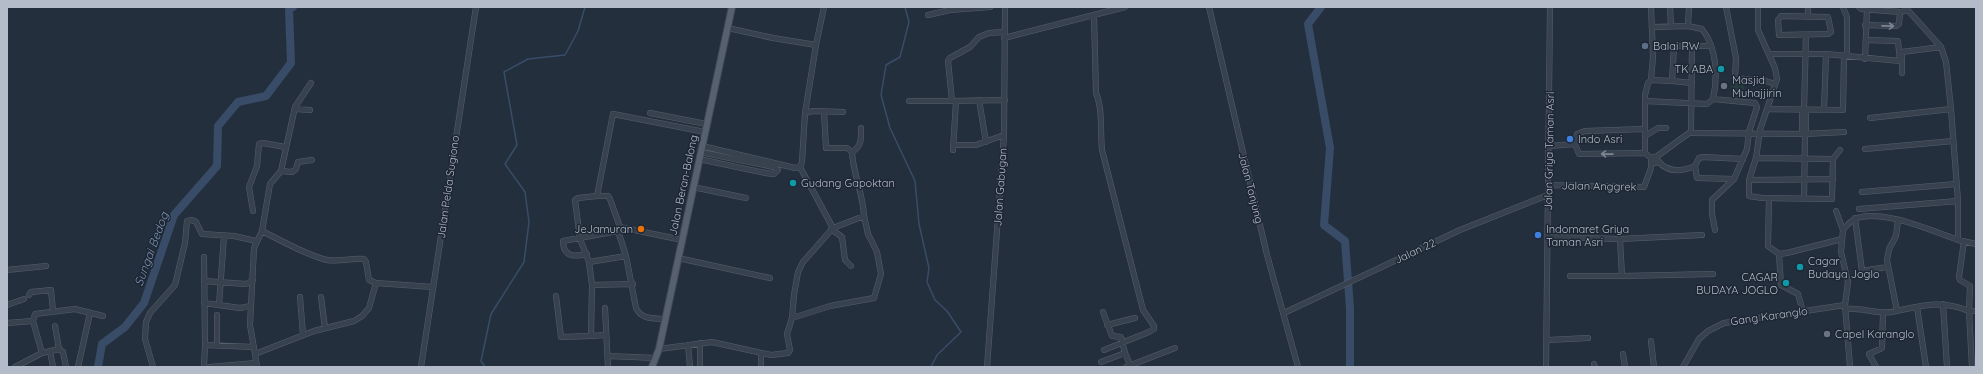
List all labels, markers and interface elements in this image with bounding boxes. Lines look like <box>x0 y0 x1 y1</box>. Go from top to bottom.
one-way arrow <box>1881 22 1894 29</box>
place label: Balai RW <box>1653 39 1700 53</box>
marker: Balai RW <box>1640 41 1650 51</box>
place label: TK ABA <box>1675 62 1713 76</box>
marker: TK ABA <box>1716 64 1726 74</box>
place label: Masjid Muhajjirin <box>1732 73 1782 100</box>
marker: Masjid Muhajjirin <box>1719 81 1729 91</box>
street label: Jalan Griya Taman Asri <box>1541 91 1557 211</box>
place label: Indo Asri <box>1578 132 1622 146</box>
street label: Jalan Beran-Balong <box>666 133 700 237</box>
street label: Jalan Pelda Sugiono <box>434 134 462 240</box>
marker: Indo Asri <box>1565 134 1575 144</box>
street label: Jalan Gabugan <box>990 147 1010 227</box>
one-way arrow <box>1601 150 1614 158</box>
street label: Jalan Tanjung <box>1235 151 1267 225</box>
place label: Gudang Gapoktan <box>801 176 895 190</box>
marker: Gudang Gapoktan <box>788 178 798 188</box>
street label: Jalan Anggrek <box>1561 178 1637 194</box>
water label: Sungai Bedog <box>131 209 172 288</box>
place label: JeJamuran <box>574 222 633 236</box>
place label: Indomaret Griya Taman Asri <box>1546 222 1629 249</box>
marker: JeJamuran <box>636 224 646 234</box>
marker: Indomaret Griya Taman Asri <box>1533 230 1543 240</box>
street label: Jalan 22 <box>1392 235 1438 267</box>
place label: Cagar Budaya Joglo <box>1808 254 1880 281</box>
marker: Cagar Budaya Joglo <box>1795 262 1805 272</box>
place label: CAGAR BUDAYA JOGLO <box>1696 270 1778 297</box>
marker: CAGAR BUDAYA JOGLO <box>1781 278 1791 288</box>
street label: Gang Karanglo <box>1729 304 1809 328</box>
place label: Capel Karanglo <box>1835 327 1915 341</box>
marker: Capel Karanglo <box>1822 329 1832 339</box>

